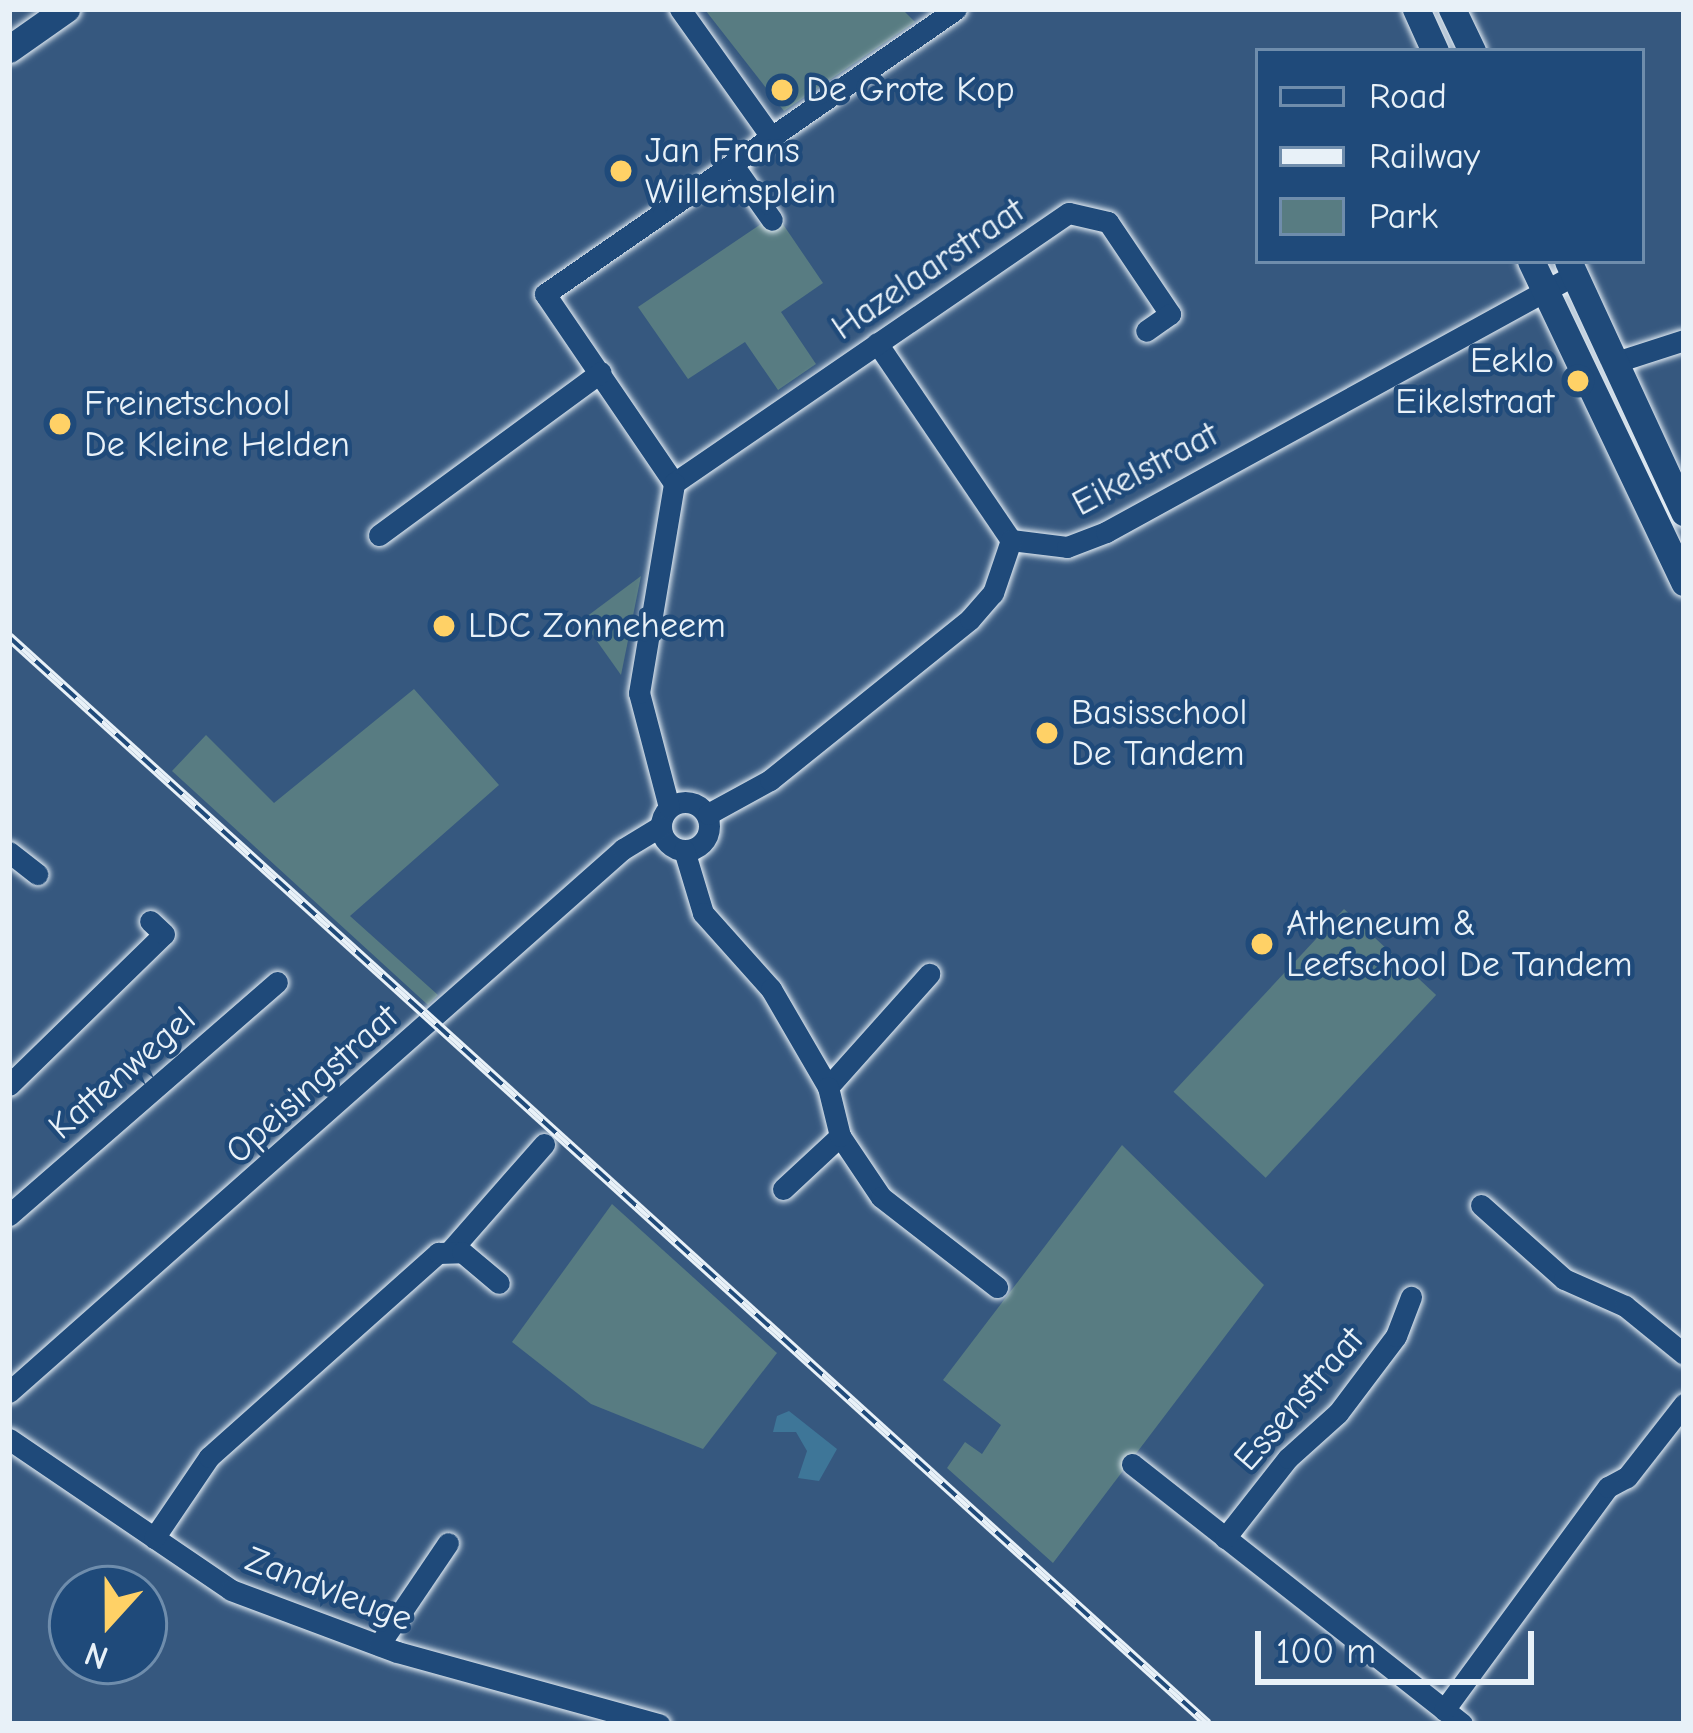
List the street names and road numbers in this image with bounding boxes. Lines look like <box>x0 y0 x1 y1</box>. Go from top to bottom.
street label: Hazelaarstraat <box>823 189 1033 349</box>
street label: Eikelstraat <box>1065 413 1225 525</box>
street label: Opeisingstraat <box>217 995 407 1173</box>
street label: Kattenwegel <box>40 998 204 1148</box>
street label: Essenstraat <box>1225 1318 1373 1480</box>
street label: Zandvleuge <box>240 1537 418 1641</box>

